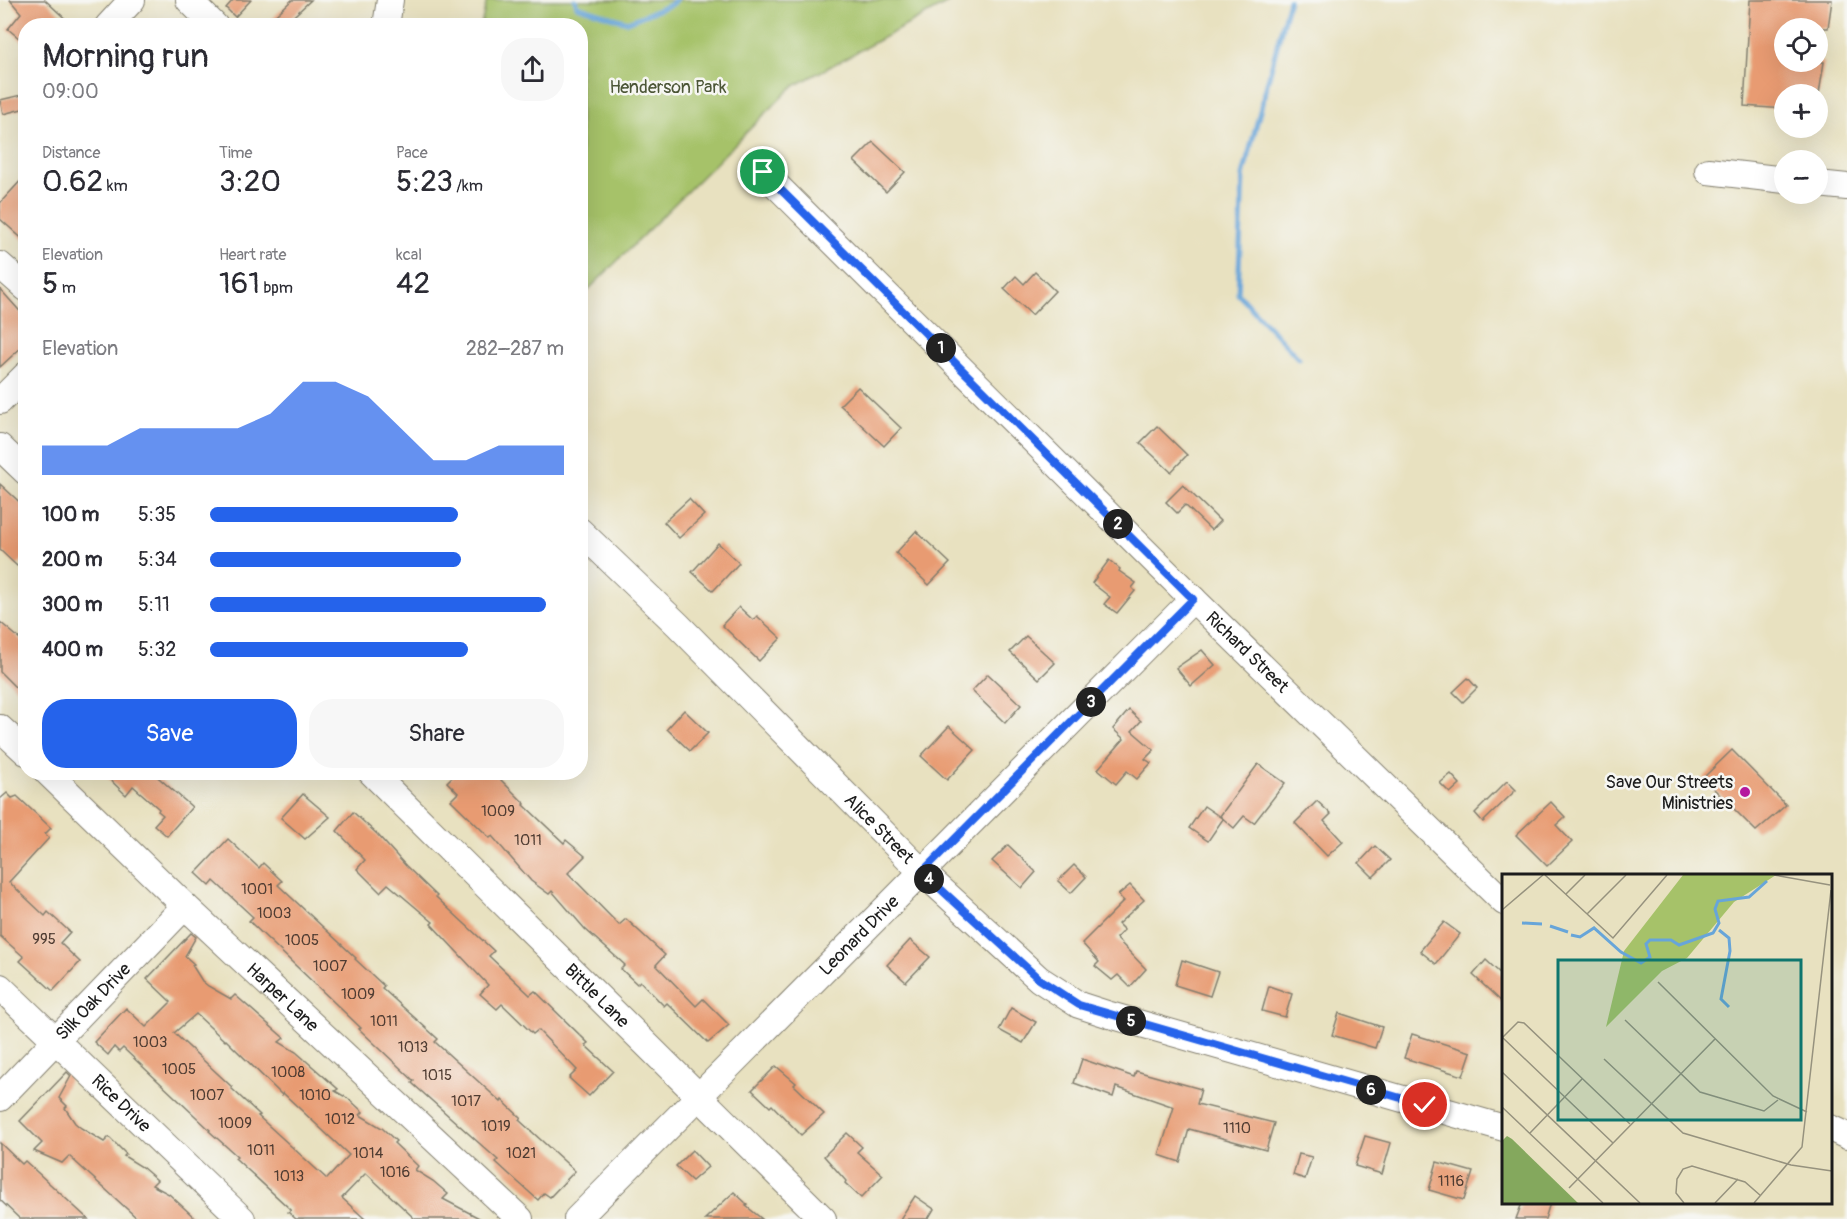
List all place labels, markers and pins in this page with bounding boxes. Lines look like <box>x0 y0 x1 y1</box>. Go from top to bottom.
pin <box>737 146 788 197</box>
pin: 1 <box>926 333 956 363</box>
pin: 2 <box>1103 509 1133 539</box>
pin: 3 <box>1076 687 1106 717</box>
place label: Save Our Streets Ministries <box>1606 771 1733 815</box>
marker: Save Our Streets Ministries <box>1738 785 1752 799</box>
pin: 4 <box>914 864 944 894</box>
pin: 5 <box>1116 1006 1146 1036</box>
pin: 6 <box>1356 1075 1386 1105</box>
pin <box>1399 1079 1450 1130</box>

